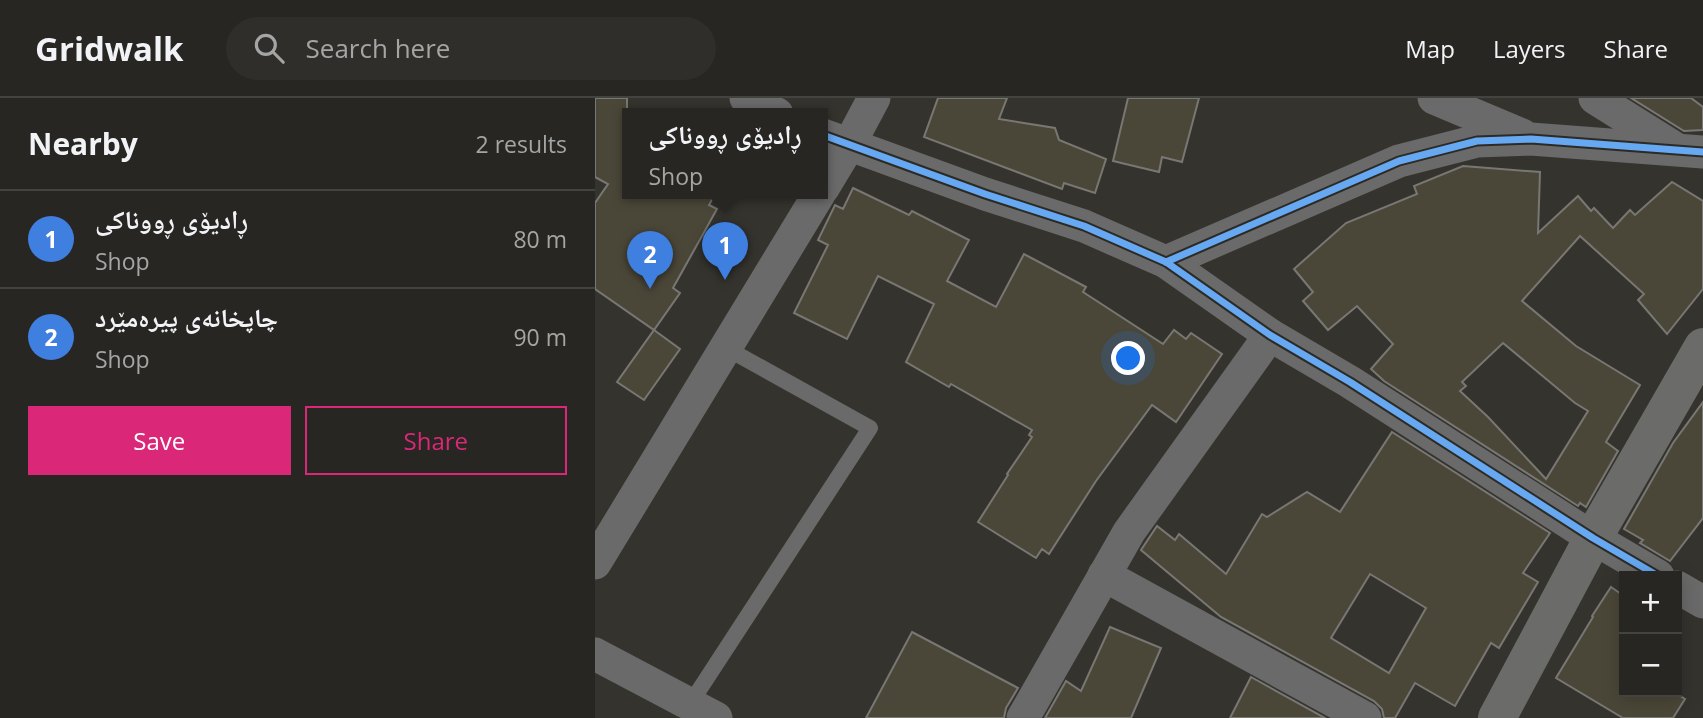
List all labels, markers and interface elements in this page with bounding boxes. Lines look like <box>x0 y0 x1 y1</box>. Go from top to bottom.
search box <box>226 17 716 80</box>
text: Gridwalk <box>35 26 184 71</box>
icon: search <box>250 29 288 67</box>
text: Search here <box>306 30 450 66</box>
text: Map <box>1405 32 1455 65</box>
text: Layers <box>1493 32 1566 65</box>
text: Share <box>1604 32 1668 65</box>
popup <box>622 108 828 199</box>
text: ڕادیۆی ڕووناکی <box>648 116 802 152</box>
text: Nearby <box>28 123 138 164</box>
text: 2 results <box>476 128 567 160</box>
text: Shop <box>648 160 703 192</box>
text: ڕادیۆی ڕووناکی <box>95 201 248 237</box>
pin: 1 <box>702 222 748 280</box>
text: 1 <box>44 223 58 255</box>
text: 80 m <box>513 223 567 255</box>
pin: 2 <box>627 231 673 289</box>
text: Shop <box>95 245 150 277</box>
text: چاپخانەی پیرەمێرد <box>95 299 278 335</box>
text: 2 <box>44 321 58 353</box>
text: 90 m <box>513 321 567 353</box>
your location <box>1111 341 1145 375</box>
text: Shop <box>95 343 150 375</box>
button: Save <box>28 406 291 475</box>
button: Share <box>305 406 567 475</box>
map controls <box>1619 571 1682 697</box>
button: + <box>1619 571 1682 634</box>
button: − <box>1619 634 1682 697</box>

